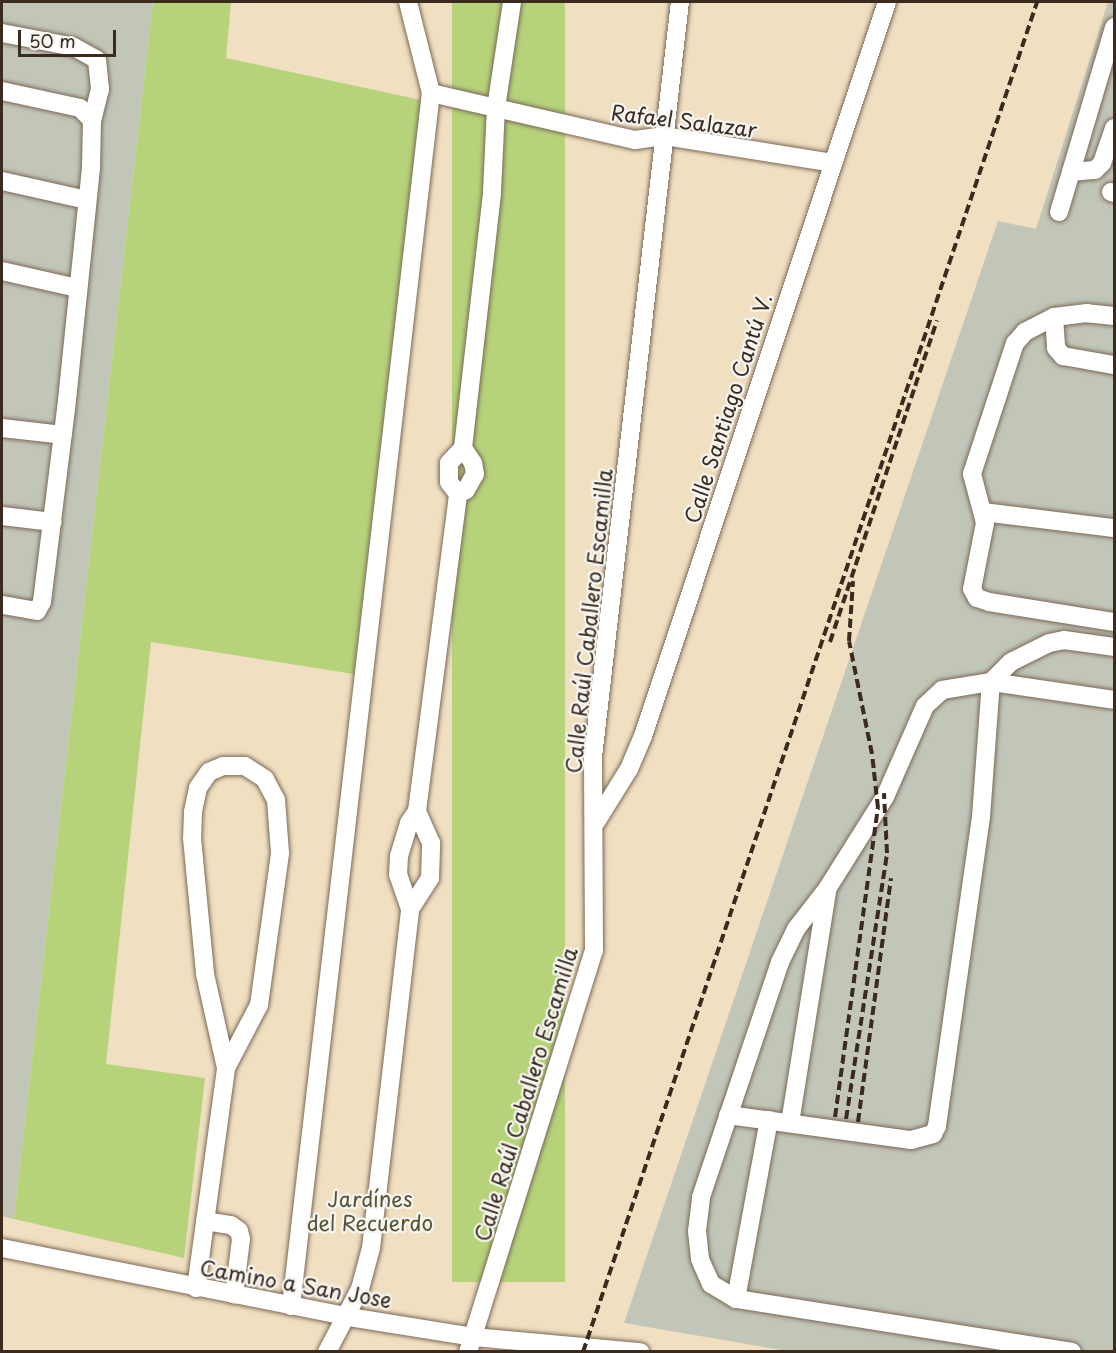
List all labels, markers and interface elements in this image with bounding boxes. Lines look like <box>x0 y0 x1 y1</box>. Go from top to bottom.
scale bar <box>21 18 118 56</box>
text: 50 m <box>29 27 76 54</box>
street label: Rafael Salazar <box>609 98 759 142</box>
street label: Calle Santiago Cantú V. <box>678 289 776 527</box>
street label: Calle Raúl Caballero Escamilla <box>559 465 617 777</box>
street label: Calle Raúl Caballero Escamilla <box>468 942 582 1246</box>
park label: Jardínes del Recuerdo <box>306 1185 434 1235</box>
street label: Camino a San Jose <box>198 1254 394 1312</box>

